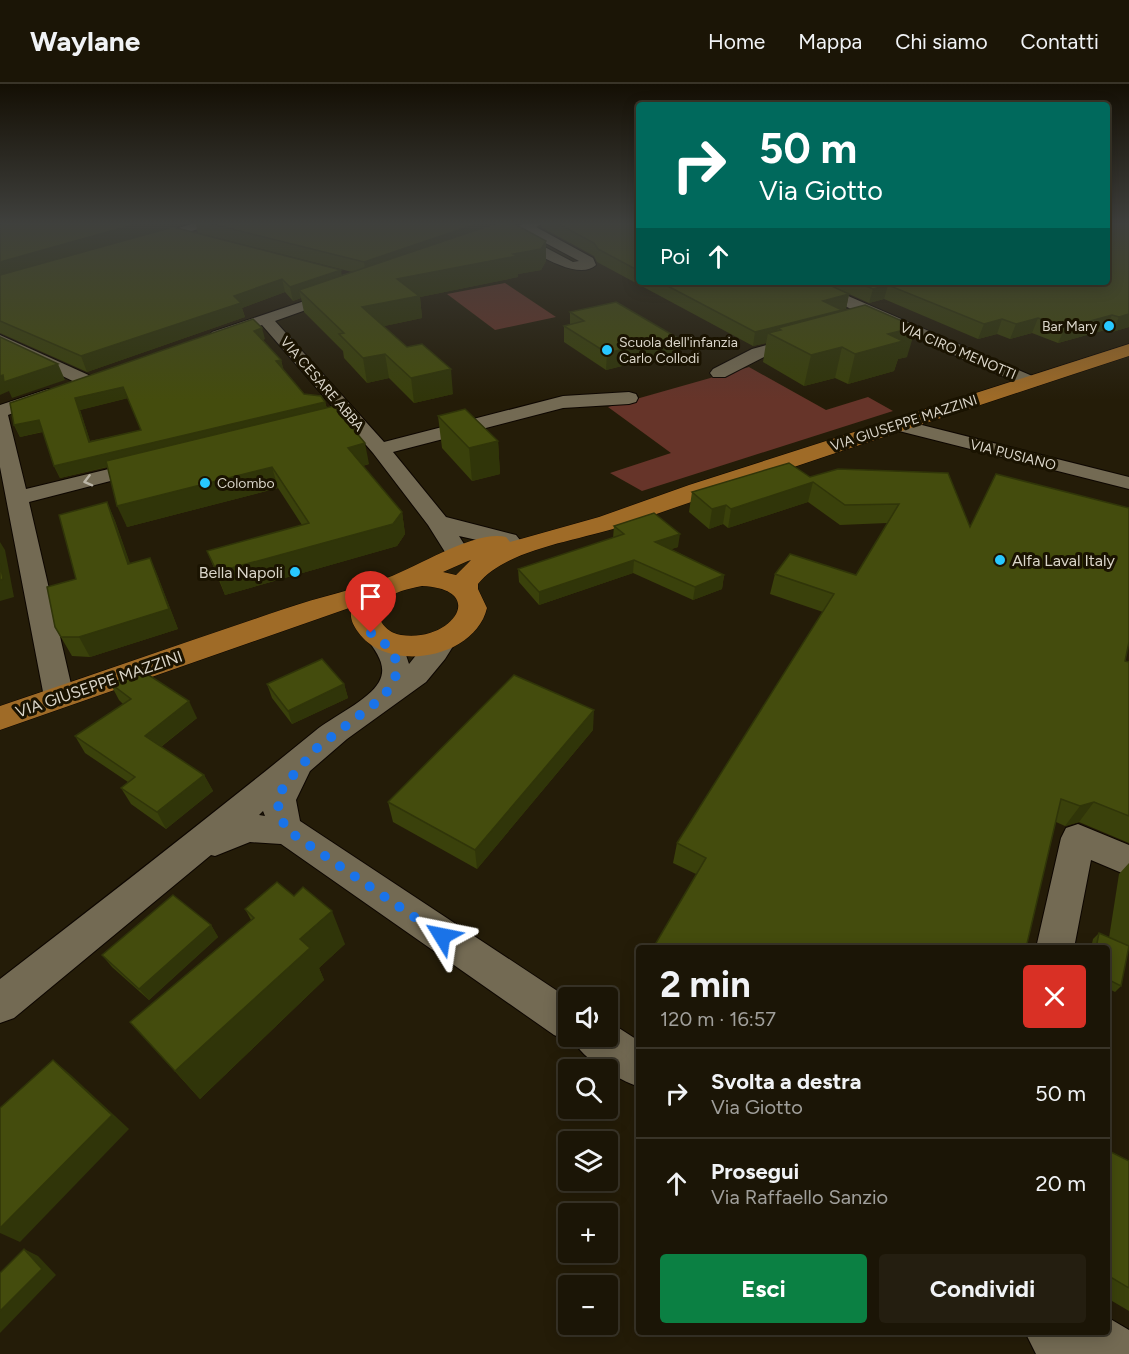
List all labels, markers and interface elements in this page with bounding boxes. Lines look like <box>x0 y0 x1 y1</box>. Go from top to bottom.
text: Waylane <box>30 24 140 58</box>
text: Home <box>708 29 765 54</box>
text: Mappa <box>798 29 862 54</box>
text: Chi siamo <box>895 29 988 54</box>
text: Contatti <box>1021 29 1099 54</box>
text: 50 m <box>759 123 857 174</box>
icon: right <box>660 126 738 204</box>
text: Via Giotto <box>759 174 883 207</box>
icon: ahead <box>702 240 735 273</box>
text: Poi <box>660 243 690 270</box>
place label: Bar Mary <box>1042 318 1098 335</box>
street label: VIA CIRO MENOTTI <box>897 319 1019 383</box>
marker: Bar Mary <box>1102 319 1116 333</box>
street label: VIA CESARE ABBA <box>276 333 368 435</box>
place label: Scuola dell'infanzia Carlo Collodi <box>619 334 738 367</box>
marker: Scuola dell'infanzia Carlo Collodi <box>600 343 614 357</box>
street label: VIA GIUSEPPE MAZZINI <box>829 391 979 455</box>
street label: VIA PUSIANO <box>968 436 1058 474</box>
one-way arrow <box>83 473 93 486</box>
place label: Colombo <box>217 475 275 492</box>
marker: Colombo <box>198 476 212 490</box>
place label: Alfa Laval Italy <box>1012 551 1115 570</box>
marker: Alfa Laval Italy <box>993 553 1007 567</box>
place label: Bella Napoli <box>199 563 283 582</box>
marker: Bella Napoli <box>288 565 302 579</box>
pin <box>345 571 396 633</box>
icon: arrive <box>354 580 387 613</box>
street label: VIA GIUSEPPE MAZZINI <box>13 647 185 721</box>
position arrow <box>410 904 474 968</box>
text: 2 min <box>660 963 751 1006</box>
button: close <box>1023 965 1086 1028</box>
map controls <box>558 987 618 1335</box>
button: sound <box>558 987 618 1047</box>
text: 120 m · 16:57 <box>660 1007 776 1031</box>
button: search <box>558 1059 618 1119</box>
text: Svolta a destra <box>711 1068 861 1095</box>
icon: right <box>660 1077 693 1110</box>
text: 50 m <box>1035 1080 1086 1107</box>
text: Via Giotto <box>711 1095 803 1119</box>
button: layers <box>558 1131 618 1191</box>
text: Prosegui <box>711 1158 799 1185</box>
icon: ahead <box>660 1167 693 1200</box>
text: 20 m <box>1035 1170 1086 1197</box>
text: Via Raffaello Sanzio <box>711 1185 888 1209</box>
button: + <box>558 1203 618 1263</box>
button: Esci <box>660 1254 867 1323</box>
button: Condividi <box>879 1254 1086 1323</box>
button: − <box>558 1275 618 1335</box>

